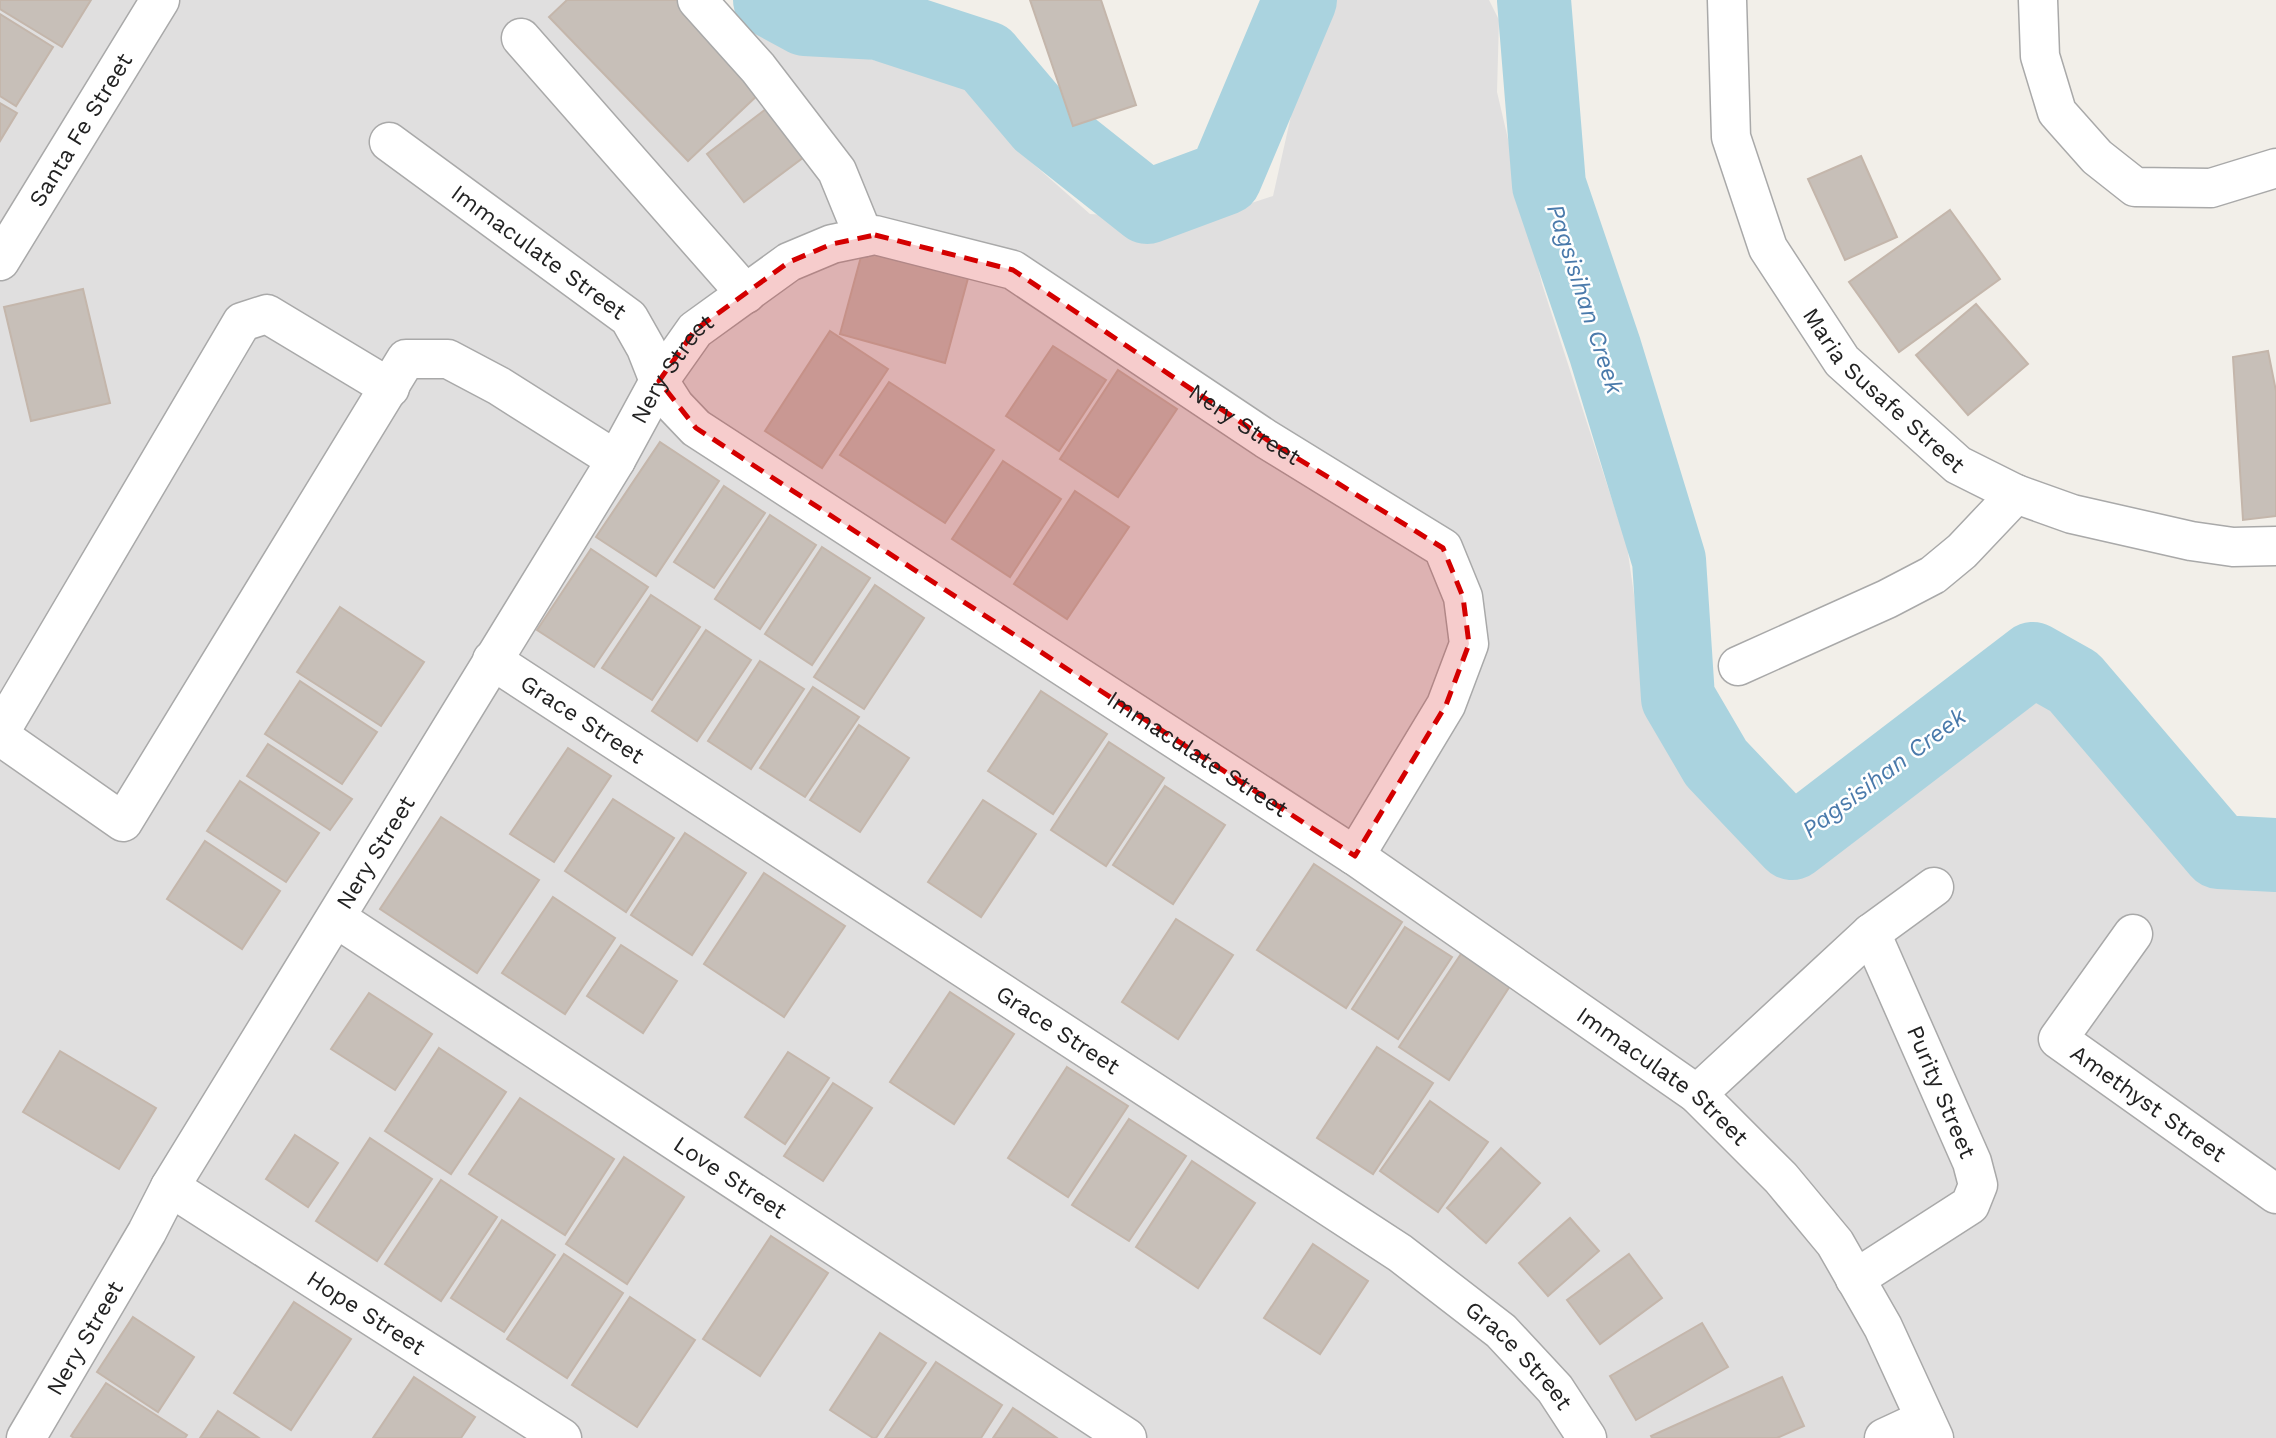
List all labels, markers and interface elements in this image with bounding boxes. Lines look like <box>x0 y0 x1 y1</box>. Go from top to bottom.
street label: Santa Fe Street <box>23 48 138 211</box>
street label: Immaculate Street <box>446 179 632 325</box>
water label: Pagsisihan Creek <box>1541 201 1629 398</box>
street label: Maria Susafe Street <box>1797 303 1971 478</box>
street label: Nery Street <box>625 308 719 428</box>
street label: Nery Street <box>1184 378 1306 471</box>
street label: Grace Street <box>516 669 650 769</box>
street label: Immaculate Street <box>1102 685 1294 823</box>
water label: Pagsisihan Creek <box>1797 702 1972 844</box>
street label: Nery Street <box>330 791 420 914</box>
street label: Grace Street <box>991 979 1125 1080</box>
street label: Immaculate Street <box>1572 1001 1754 1151</box>
street label: Purity Street <box>1901 1021 1981 1163</box>
street label: Amethyst Street <box>2066 1039 2232 1168</box>
street label: Love Street <box>669 1130 792 1224</box>
street label: Hope Street <box>302 1265 431 1361</box>
street label: Nery Street <box>41 1276 129 1400</box>
street label: Grace Street <box>1460 1295 1578 1415</box>

